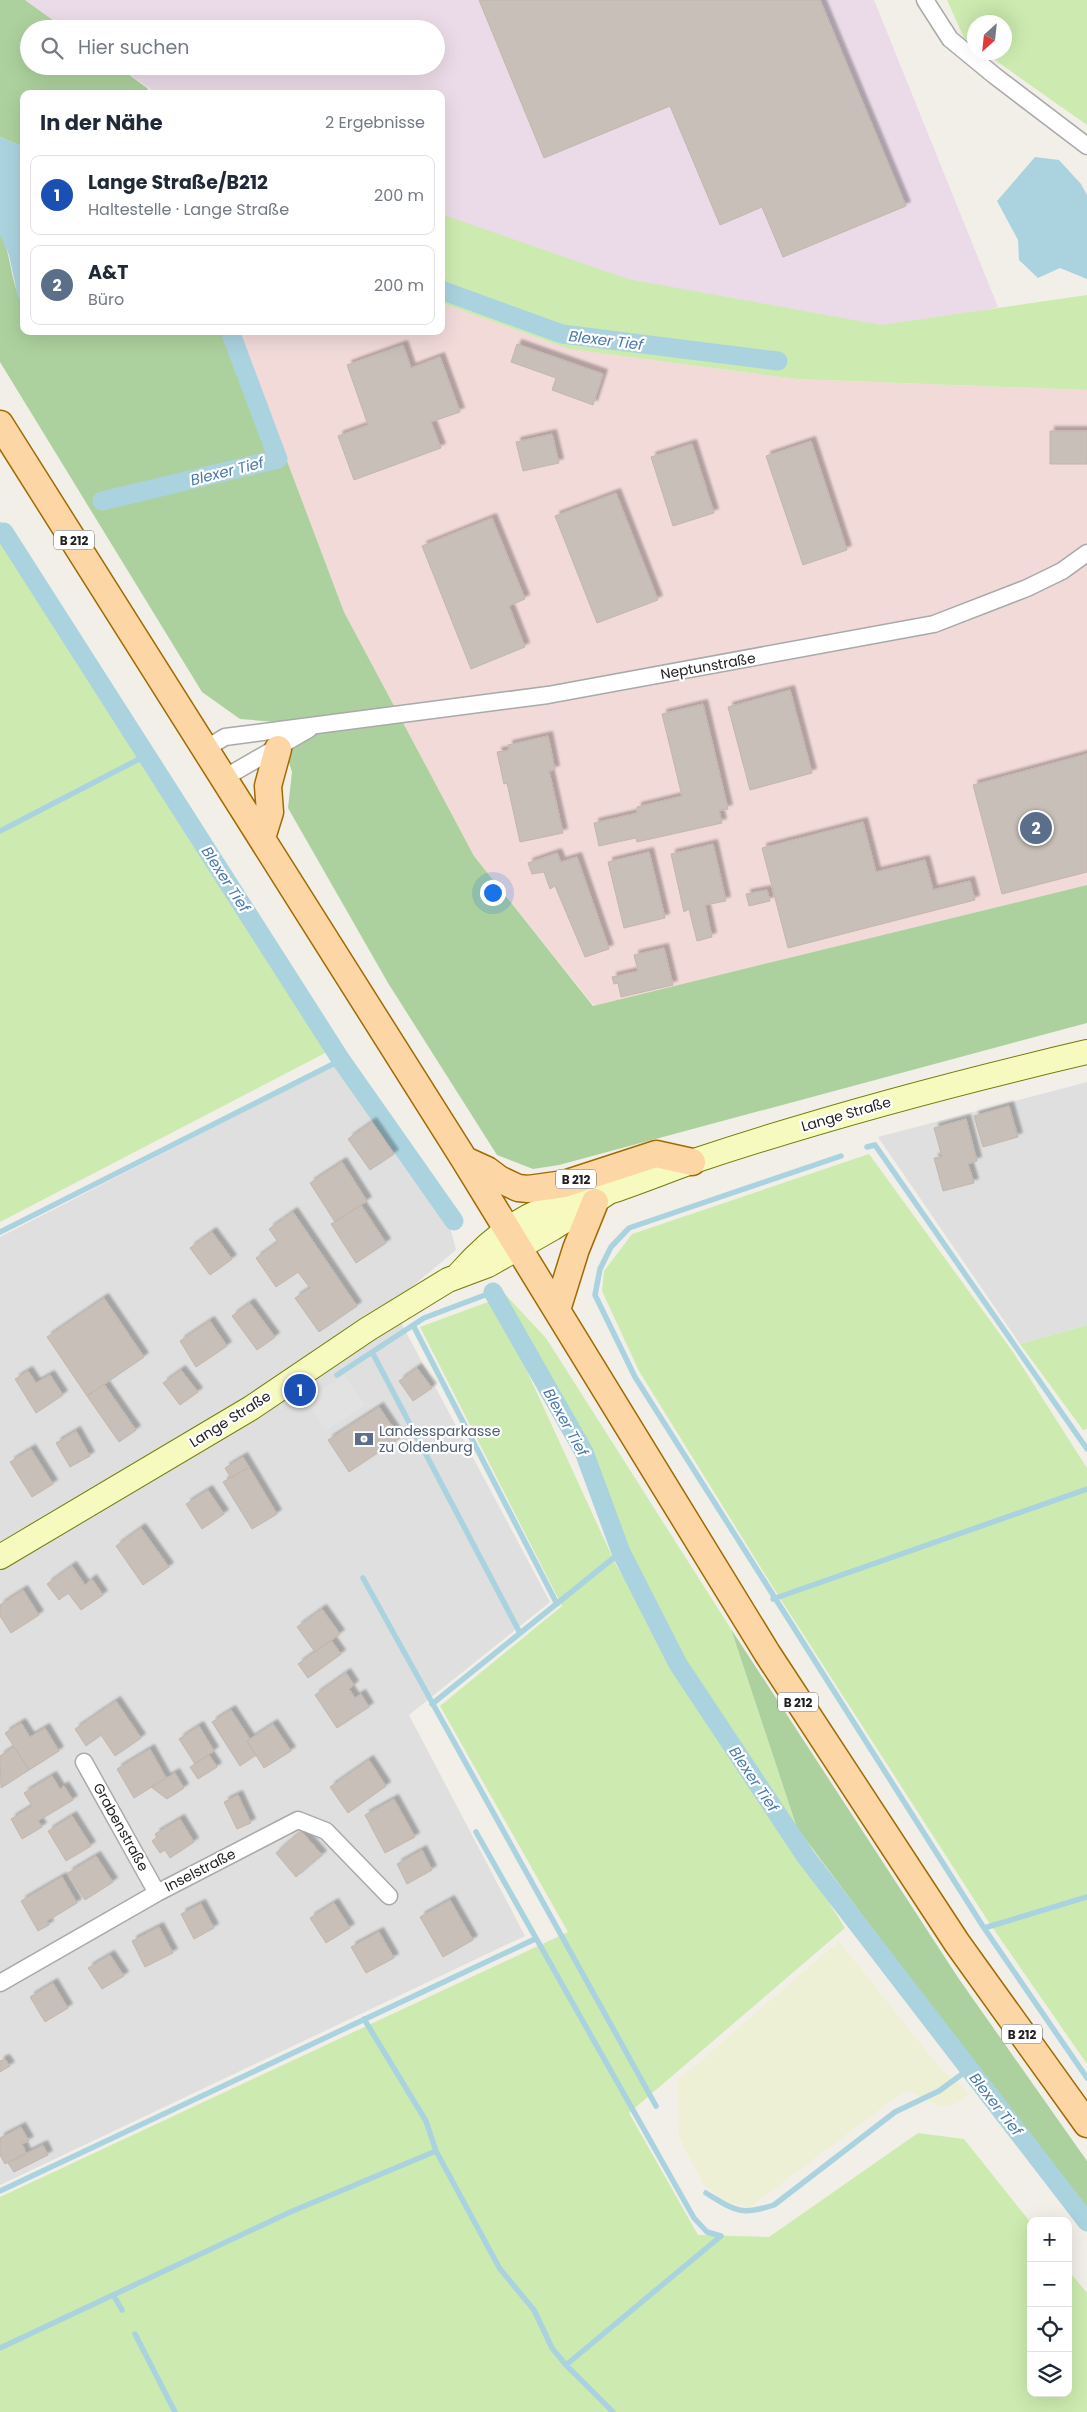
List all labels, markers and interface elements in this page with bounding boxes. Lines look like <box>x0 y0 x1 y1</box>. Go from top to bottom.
north arrow <box>967 15 1012 60</box>
search box <box>20 20 445 75</box>
icon: search <box>38 34 66 62</box>
text: Hier suchen <box>78 34 189 61</box>
text: In der Nähe <box>40 108 163 137</box>
text: 2 Ergebnisse <box>325 111 425 134</box>
text: Lange Straße/B212 <box>88 169 268 196</box>
text: 1 <box>54 184 60 207</box>
text: 200 m <box>374 184 424 207</box>
text: Haltestelle · Lange Straße <box>88 198 289 221</box>
text: A&T <box>88 259 128 286</box>
text: 2 <box>52 274 62 297</box>
text: 200 m <box>374 274 424 297</box>
text: Büro <box>88 288 124 311</box>
water label: Blexer Tief <box>568 325 645 355</box>
water label: Blexer Tief <box>188 452 267 490</box>
road number: B 212 <box>54 530 94 550</box>
street label: Neptunstraße <box>659 648 757 684</box>
pin: 2 <box>1020 809 1052 847</box>
water label: Blexer Tief <box>197 842 256 917</box>
your location <box>480 880 506 906</box>
street label: Lange Straße <box>799 1092 894 1136</box>
road number: B 212 <box>556 1170 596 1188</box>
pin: 1 <box>284 1371 316 1409</box>
water label: Blexer Tief <box>539 1384 594 1461</box>
street label: Lange Straße <box>185 1386 275 1452</box>
place label: Landessparkasse zu Oldenburg <box>379 1421 501 1457</box>
bank icon: Landessparkasse zu Oldenburg <box>353 1428 375 1450</box>
road number: B 212 <box>778 1692 818 1711</box>
water label: Blexer Tief <box>724 1742 784 1817</box>
street label: Grabenstraße <box>88 1779 154 1875</box>
street label: Inselstraße <box>161 1843 239 1896</box>
road number: B 212 <box>1002 2025 1042 2044</box>
water label: Blexer Tief <box>965 2068 1028 2141</box>
map controls <box>1027 2217 1072 2397</box>
button: + <box>1027 2217 1072 2262</box>
button: − <box>1027 2262 1072 2307</box>
button: locate <box>1027 2307 1072 2352</box>
button: layers <box>1027 2352 1072 2397</box>

